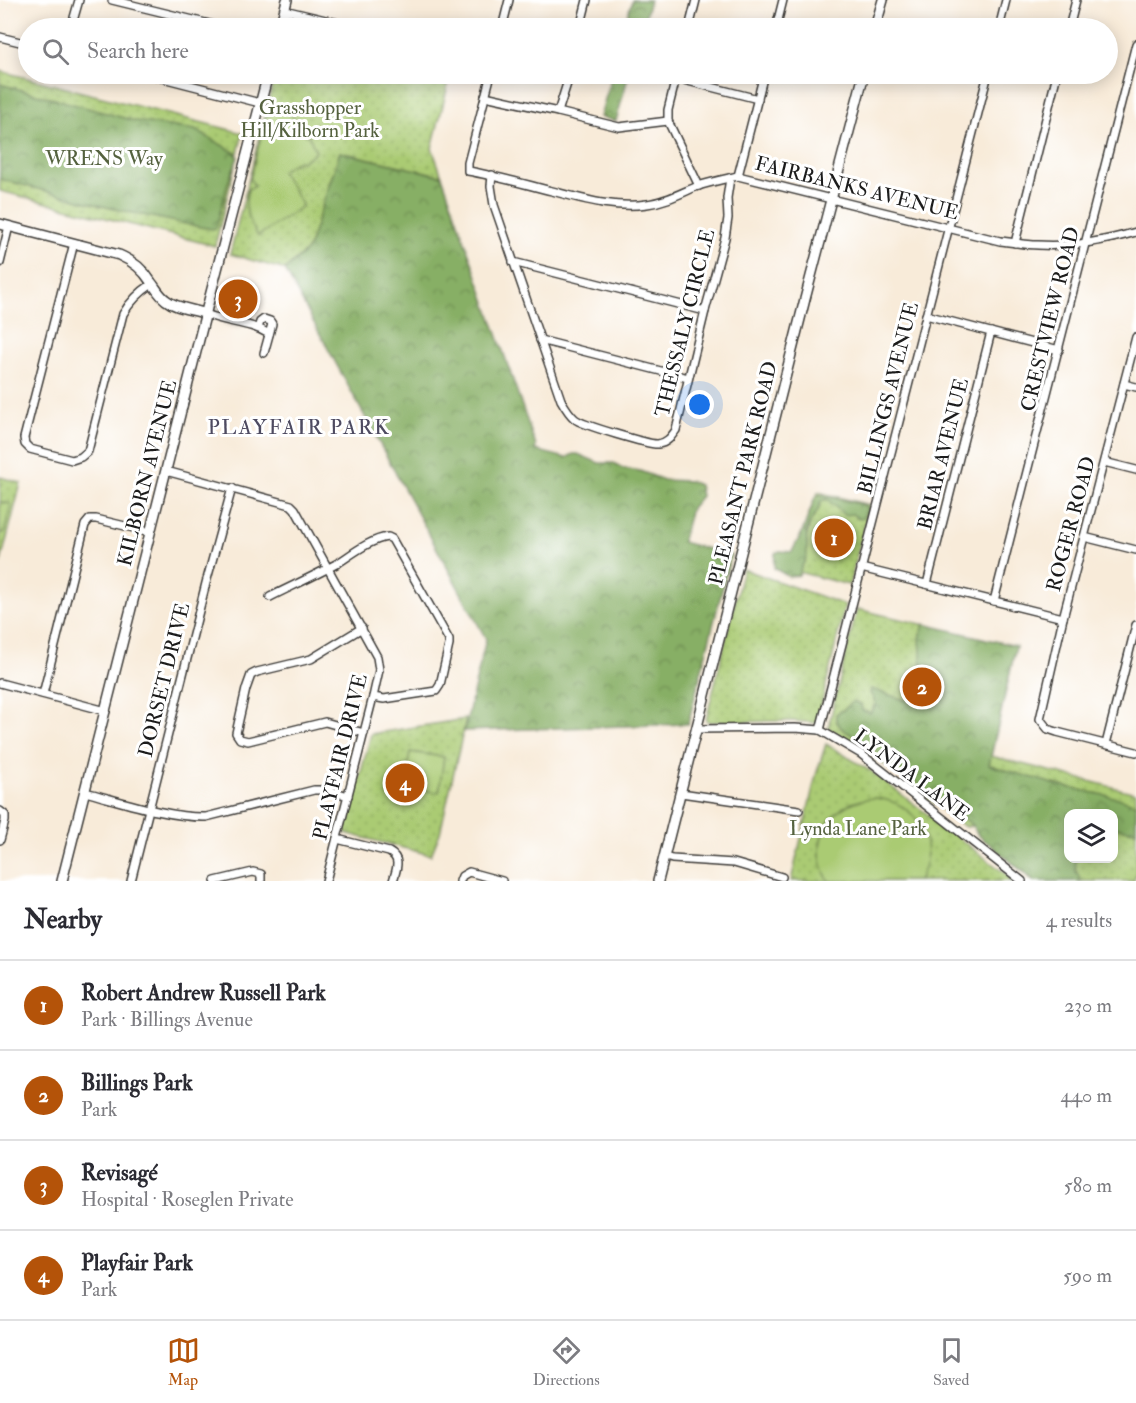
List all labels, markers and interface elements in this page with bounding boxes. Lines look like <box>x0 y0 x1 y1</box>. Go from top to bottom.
search box <box>18 18 1118 84</box>
icon: search <box>39 35 72 68</box>
text: Search here <box>87 37 189 65</box>
park label: Grasshopper Hill/Kilborn Park <box>240 95 380 143</box>
park label: WRENS Way <box>44 146 164 171</box>
street label: FAIRBANKS AVENUE <box>753 151 961 225</box>
street label: CRESTVIEW ROAD <box>1015 224 1085 414</box>
street label: THESSALY CIRCLE <box>650 227 720 419</box>
pin: 3 <box>218 276 258 322</box>
street label: BILLINGS AVENUE <box>852 299 924 497</box>
street label: PLEASANT PARK ROAD <box>703 359 783 587</box>
street label: BRIAR AVENUE <box>912 375 974 533</box>
street label: KILBORN AVENUE <box>112 377 182 569</box>
your location <box>685 390 714 419</box>
district label: PLAYFAIR PARK <box>208 414 390 441</box>
street label: ROGER ROAD <box>1041 454 1101 594</box>
pin: 1 <box>814 516 854 560</box>
street label: DORSET DRIVE <box>133 600 195 760</box>
pin: 2 <box>902 664 942 710</box>
street label: PLAYFAIR DRIVE <box>307 671 373 843</box>
street label: LYNDA LANE <box>849 723 975 827</box>
pin: 4 <box>386 760 424 806</box>
map controls <box>1064 809 1118 863</box>
button: layers <box>1064 809 1118 863</box>
park label: Lynda Lane Park <box>789 816 927 841</box>
text: Nearby <box>24 904 102 936</box>
text: 4 results <box>1046 908 1112 933</box>
text: Robert Andrew Russell Park <box>81 979 326 1007</box>
text: 1 <box>40 993 47 1018</box>
text: 230 m <box>1064 993 1112 1018</box>
text: Park · Billings Avenue <box>81 1007 253 1032</box>
text: Billings Park <box>81 1069 193 1097</box>
text: 2 <box>38 1083 49 1108</box>
text: 440 m <box>1060 1083 1112 1108</box>
text: Park <box>81 1097 117 1122</box>
text: Revisagé <box>81 1159 158 1187</box>
text: 3 <box>40 1173 47 1198</box>
text: 580 m <box>1064 1173 1112 1198</box>
text: Hospital · Roseglen Private <box>81 1187 294 1212</box>
text: Playfair Park <box>81 1249 193 1277</box>
text: 4 <box>38 1263 49 1288</box>
text: 590 m <box>1063 1263 1112 1288</box>
text: Park <box>81 1277 117 1302</box>
tab: Map <box>167 1334 200 1390</box>
tab: Directions <box>533 1334 600 1390</box>
tab: Saved <box>933 1334 969 1390</box>

